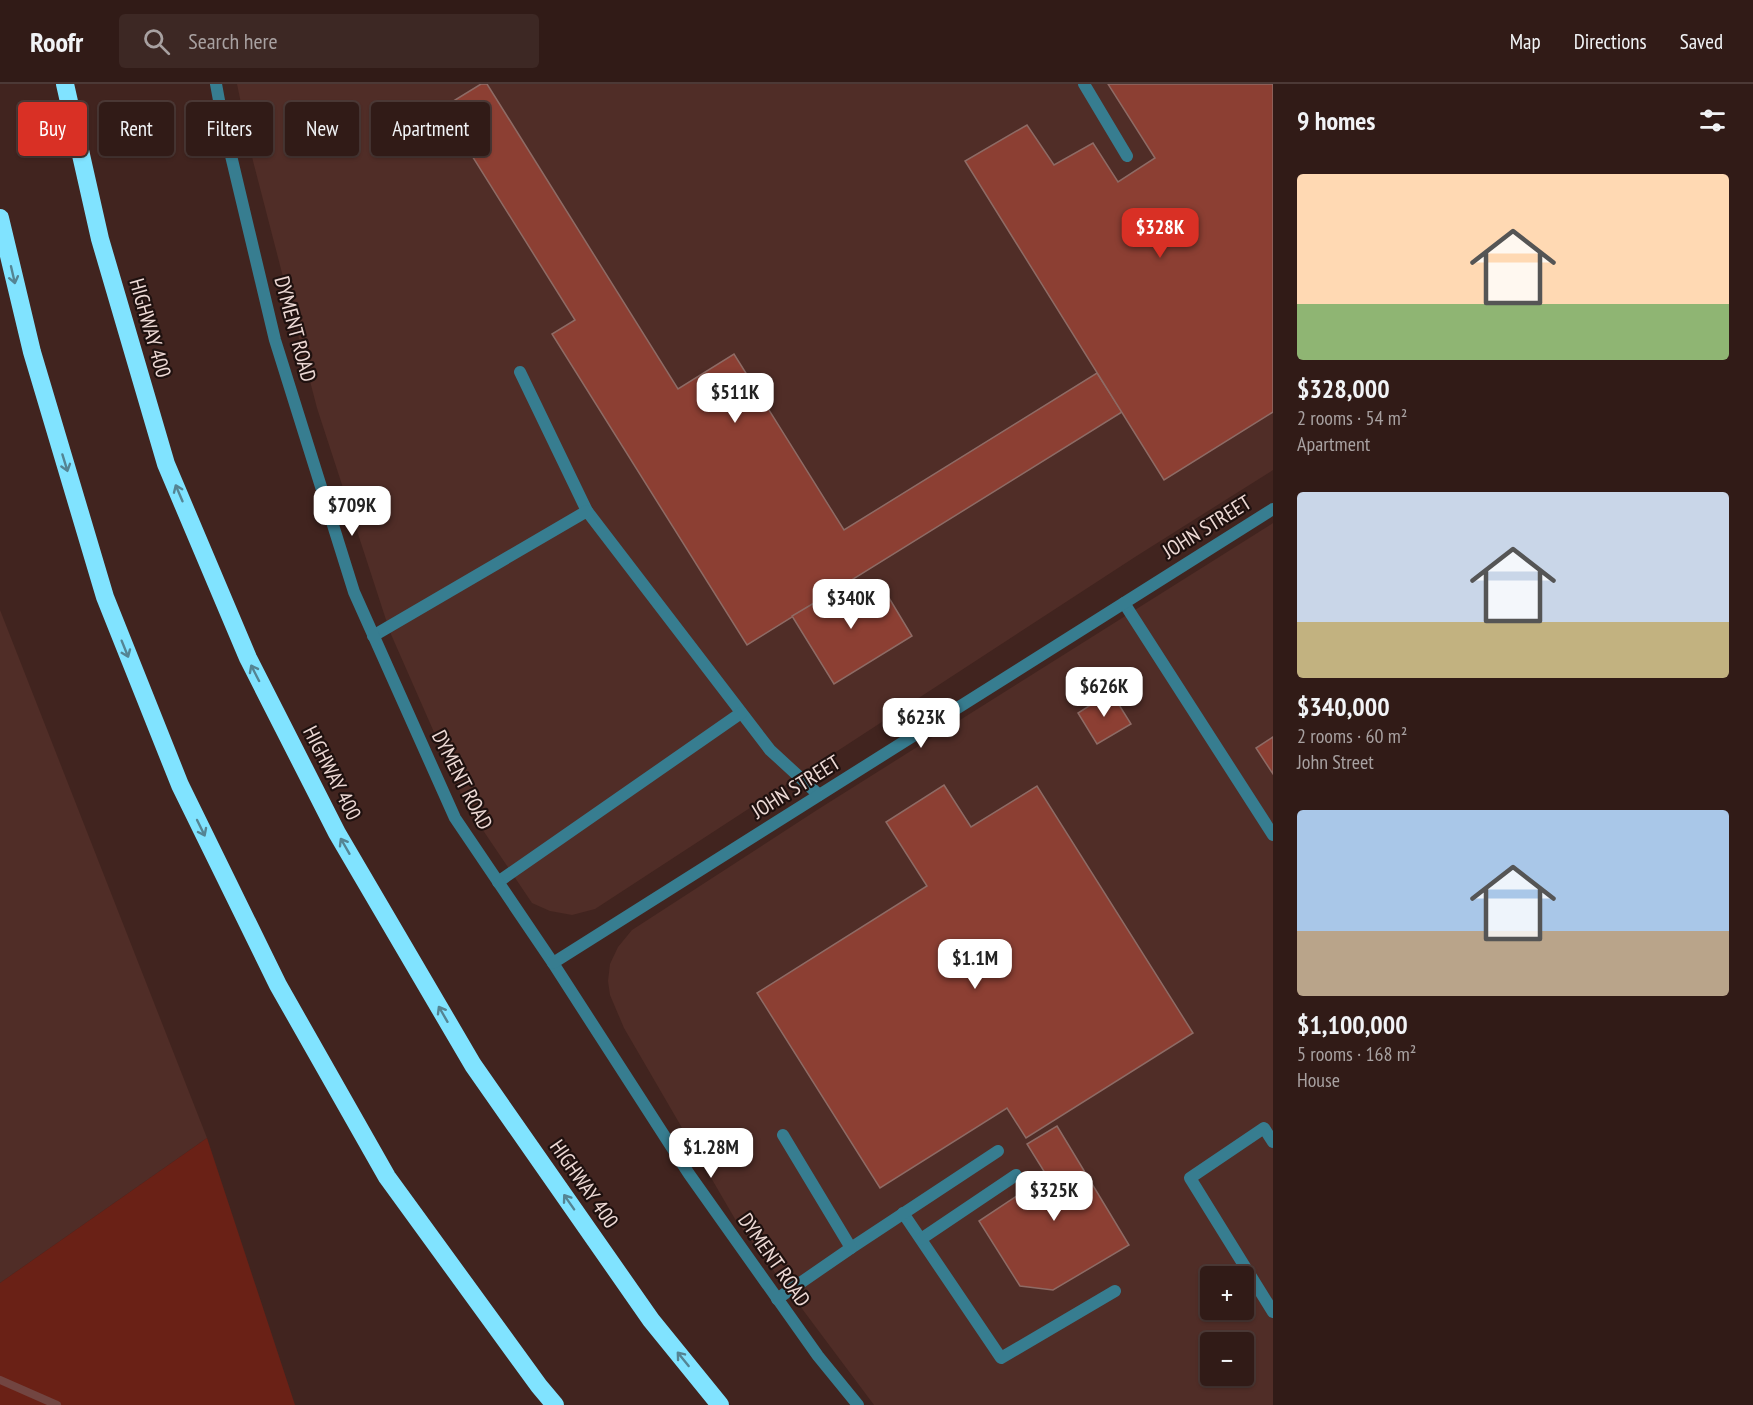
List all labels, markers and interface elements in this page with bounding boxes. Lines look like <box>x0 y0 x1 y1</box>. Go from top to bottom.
search box <box>119 14 539 68</box>
text: Roofr <box>30 23 83 60</box>
icon: search <box>140 25 173 58</box>
text: Search here <box>188 27 278 55</box>
text: Map <box>1510 28 1541 55</box>
text: Directions <box>1574 28 1647 55</box>
text: Saved <box>1680 28 1723 55</box>
chip: Buy <box>18 102 87 156</box>
chip: Rent <box>99 102 174 156</box>
chip: Filters <box>186 102 273 156</box>
chip: New <box>285 102 359 156</box>
chip: Apartment <box>371 102 490 156</box>
text: 9 homes <box>1297 104 1375 137</box>
icon: filters <box>1696 104 1729 137</box>
pin: $328K <box>1118 208 1202 259</box>
icon: home <box>1459 213 1567 321</box>
text: $328K <box>1136 214 1184 240</box>
one-way arrow <box>8 265 20 284</box>
street label: DYMENT ROAD <box>268 273 323 385</box>
street label: HIGHWAY 400 <box>123 275 178 381</box>
text: $328,000 <box>1297 372 1390 405</box>
pin: $511K <box>693 373 777 424</box>
text: $511K <box>711 379 759 405</box>
text: 2 rooms · 54 m² <box>1297 405 1407 431</box>
text: Apartment <box>1297 431 1370 457</box>
one-way arrow <box>60 453 71 472</box>
one-way arrow <box>173 485 184 503</box>
pin: $709K <box>310 486 394 537</box>
street label: JOHN STREET <box>1157 488 1257 565</box>
text: $709K <box>328 492 376 518</box>
icon: home <box>1459 531 1567 639</box>
pin: $340K <box>809 579 893 630</box>
text: $340K <box>827 585 875 611</box>
one-way arrow <box>120 639 131 657</box>
one-way arrow <box>249 664 260 682</box>
pin: $626K <box>1062 667 1146 718</box>
text: $626K <box>1080 673 1128 699</box>
text: $340,000 <box>1297 690 1390 723</box>
pin: $623K <box>879 698 963 749</box>
text: $623K <box>897 704 945 730</box>
street label: HIGHWAY 400 <box>297 721 368 824</box>
text: 2 rooms · 60 m² <box>1297 723 1407 749</box>
street label: DYMENT ROAD <box>426 725 499 834</box>
street label: JOHN STREET <box>746 748 846 825</box>
text: John Street <box>1297 749 1374 775</box>
one-way arrow <box>195 819 207 837</box>
one-way arrow <box>338 838 350 855</box>
icon: home <box>1459 849 1567 957</box>
pin: $1.1M <box>933 939 1017 990</box>
text: $1.1M <box>952 945 998 971</box>
one-way arrow <box>437 1006 449 1023</box>
text: $1,100,000 <box>1297 1008 1408 1041</box>
text: 5 rooms · 168 m² <box>1297 1041 1416 1067</box>
text: House <box>1297 1067 1340 1093</box>
pin: $1.28M <box>662 1128 760 1179</box>
street label: HIGHWAY 400 <box>544 1134 625 1233</box>
text: $1.28M <box>683 1134 739 1160</box>
pin: $325K <box>1012 1171 1096 1222</box>
text: $325K <box>1030 1177 1078 1203</box>
one-way arrow <box>563 1194 575 1210</box>
street label: DYMENT ROAD <box>732 1208 817 1312</box>
map controls <box>1200 1266 1254 1386</box>
button: + <box>1200 1266 1254 1320</box>
button: − <box>1200 1332 1254 1386</box>
one-way arrow <box>677 1352 690 1368</box>

